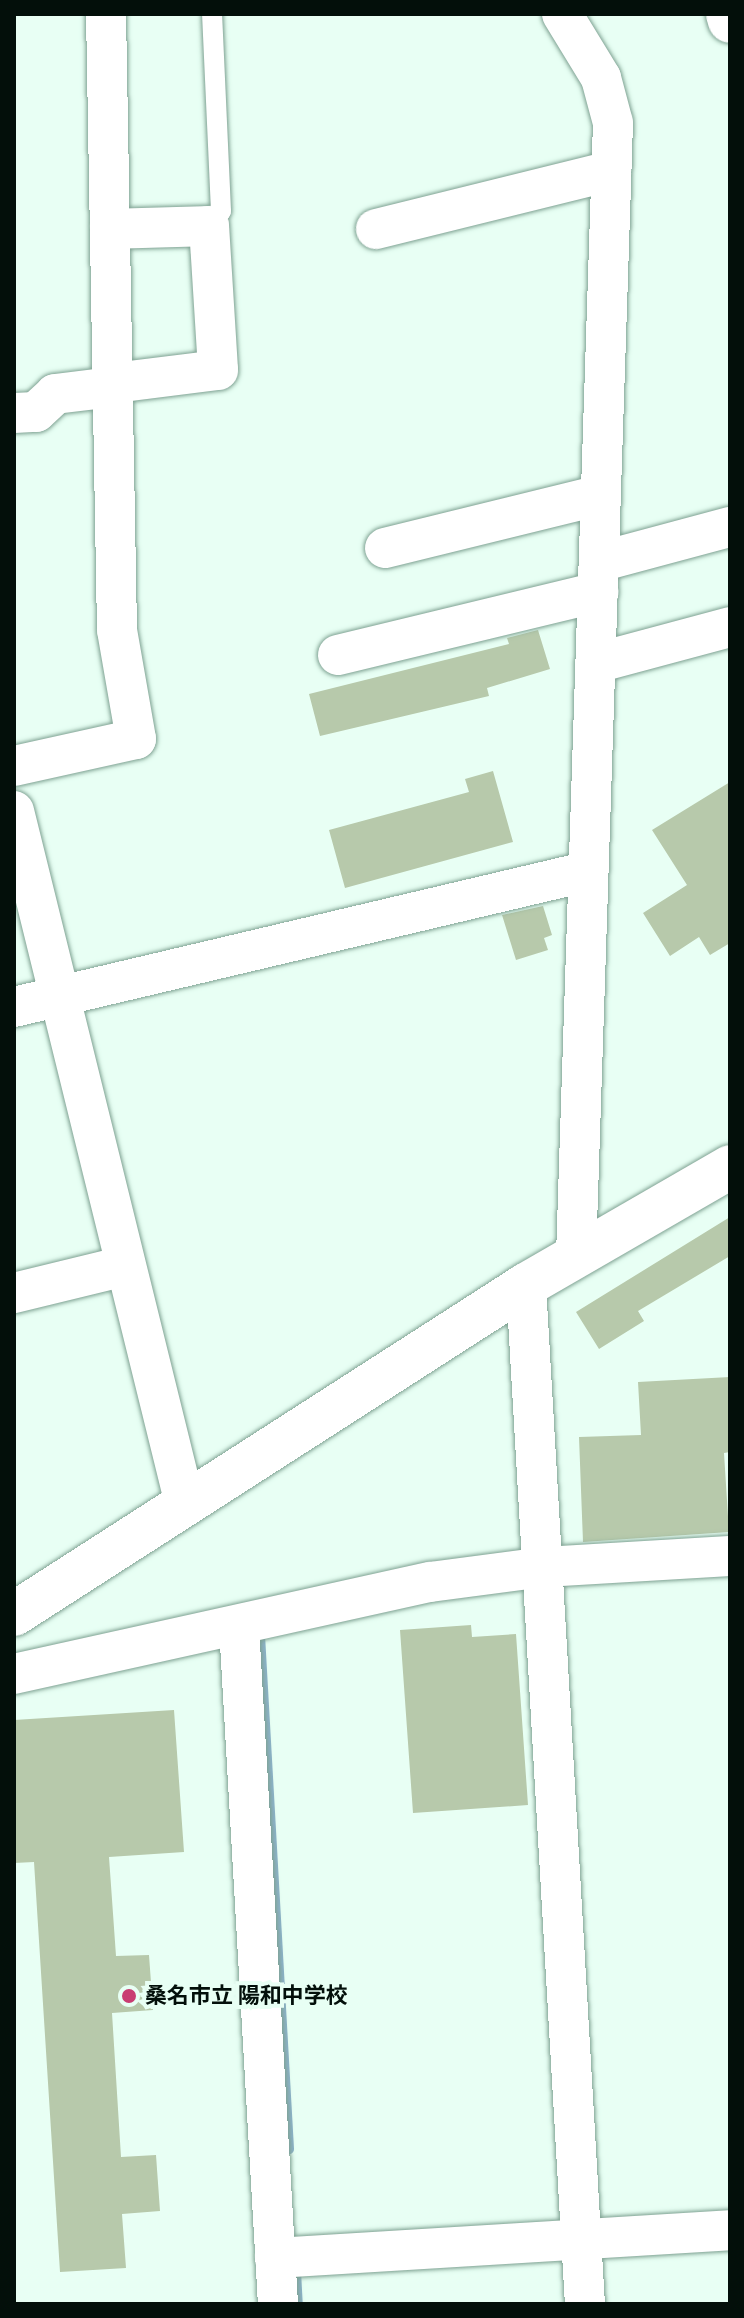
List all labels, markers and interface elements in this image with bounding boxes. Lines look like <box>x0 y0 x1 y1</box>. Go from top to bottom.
place label: 桑名市立 陽和中学校 <box>145 1983 348 2009</box>
marker: 桑名市立 陽和中学校 <box>120 1987 138 2005</box>

